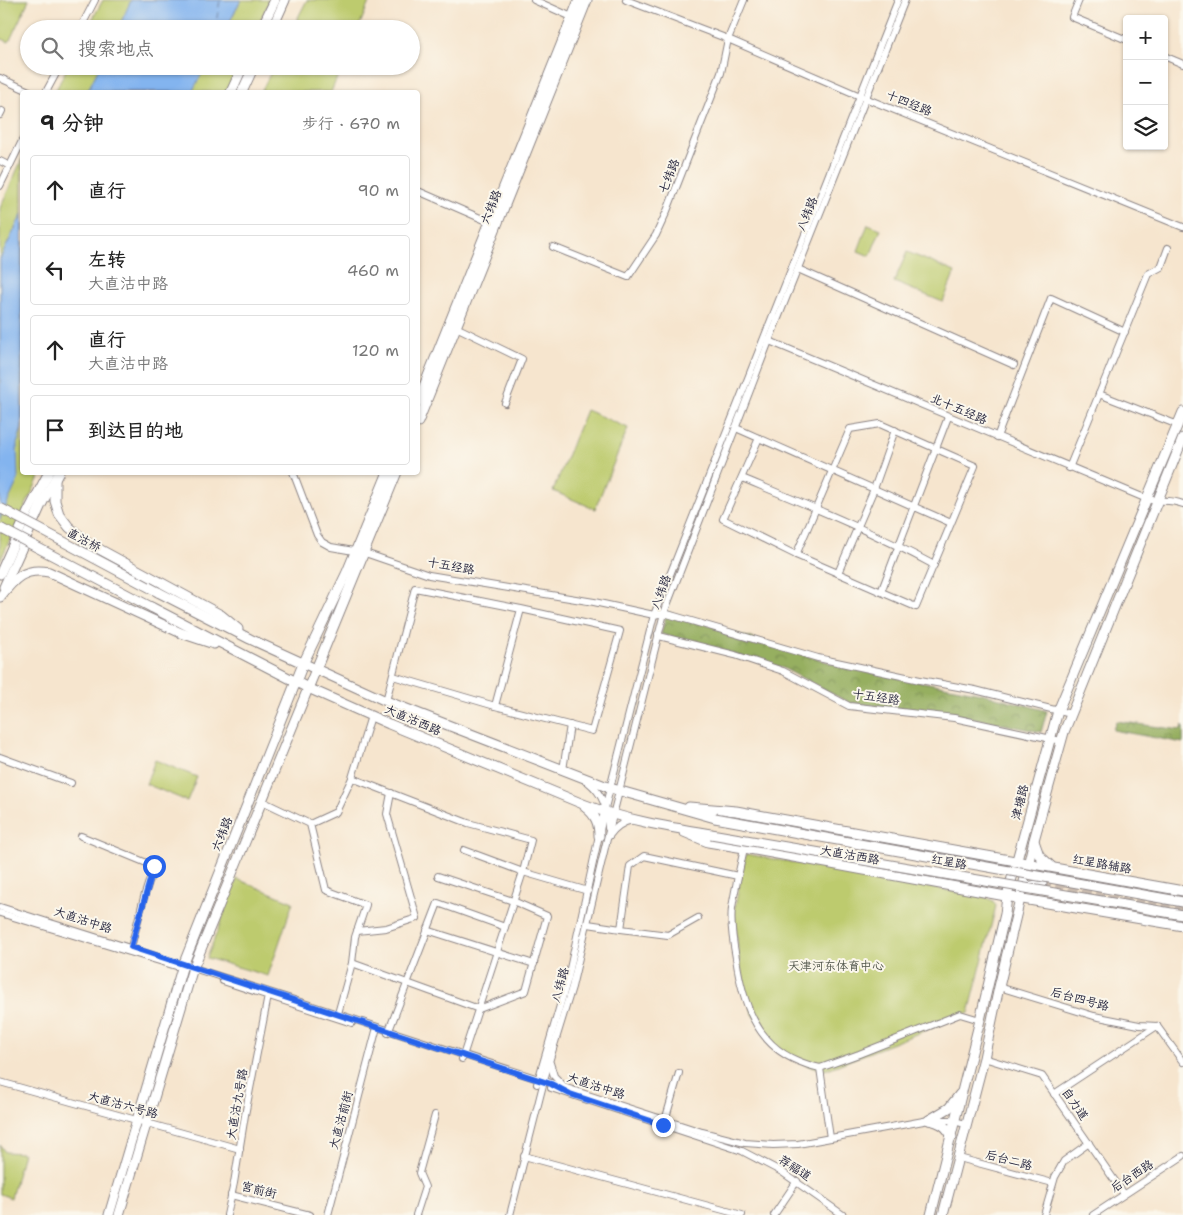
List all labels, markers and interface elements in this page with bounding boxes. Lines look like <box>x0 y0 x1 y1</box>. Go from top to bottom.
map controls <box>1123 15 1168 150</box>
button: + <box>1123 15 1168 60</box>
search box <box>20 20 420 75</box>
icon: search <box>38 34 66 62</box>
text: 搜索地点 <box>78 36 154 61</box>
button: − <box>1123 60 1168 105</box>
street label: 十四经路 <box>884 87 934 119</box>
button: layers <box>1123 105 1168 150</box>
text: 9 分钟 <box>40 109 104 137</box>
text: 步行 · 670 m <box>302 113 400 134</box>
street label: 七纬路 <box>655 156 683 196</box>
icon: ahead <box>41 176 69 204</box>
text: 直行 <box>88 178 126 203</box>
text: 90 m <box>358 180 399 201</box>
street label: 六纬路 <box>477 187 505 227</box>
street label: 八纬路 <box>793 194 821 234</box>
text: 左转 <box>88 247 126 272</box>
icon: left <box>41 256 69 284</box>
text: 460 m <box>347 260 399 281</box>
text: 大直沽中路 <box>88 273 168 294</box>
text: 直行 <box>88 327 126 352</box>
icon: ahead <box>41 336 69 364</box>
text: 120 m <box>352 340 399 361</box>
text: 大直沽中路 <box>88 353 168 374</box>
street label: 北十五经路 <box>928 390 990 428</box>
icon: arrive <box>41 416 69 444</box>
text: 到达目的地 <box>88 418 183 443</box>
street label: 直沽桥 <box>64 524 105 556</box>
street label: 十五经路 <box>426 554 476 578</box>
street label: 八纬路 <box>647 572 675 612</box>
street label: 十五经路 <box>851 686 901 708</box>
street label: 大直沽西路 <box>382 701 444 739</box>
street label: 津塘路 <box>1008 783 1032 821</box>
street label: 六纬路 <box>208 814 236 854</box>
street label: 大直沽西路 <box>819 842 881 868</box>
street label: 红星路 <box>930 851 968 873</box>
street label: 红星路辅路 <box>1071 851 1133 877</box>
route start <box>143 855 166 878</box>
street label: 大直沽中路 <box>52 903 114 937</box>
park label: 天津河东体育中心 <box>788 958 884 974</box>
street label: 八纬路 <box>548 966 572 1004</box>
street label: 后台四号路 <box>1049 984 1111 1014</box>
street label: 大直沽九号路 <box>223 1067 251 1141</box>
street label: 大直沽中路 <box>565 1069 627 1103</box>
street label: 自力道 <box>1058 1085 1092 1123</box>
street label: 大直沽六号路 <box>86 1088 160 1122</box>
street label: 大直沽前街 <box>326 1089 356 1151</box>
route end <box>652 1114 675 1137</box>
street label: 后台二路 <box>984 1146 1034 1174</box>
street label: 荐福道 <box>776 1151 814 1185</box>
street label: 后台西路 <box>1108 1156 1156 1196</box>
street label: 宫前街 <box>240 1178 278 1202</box>

